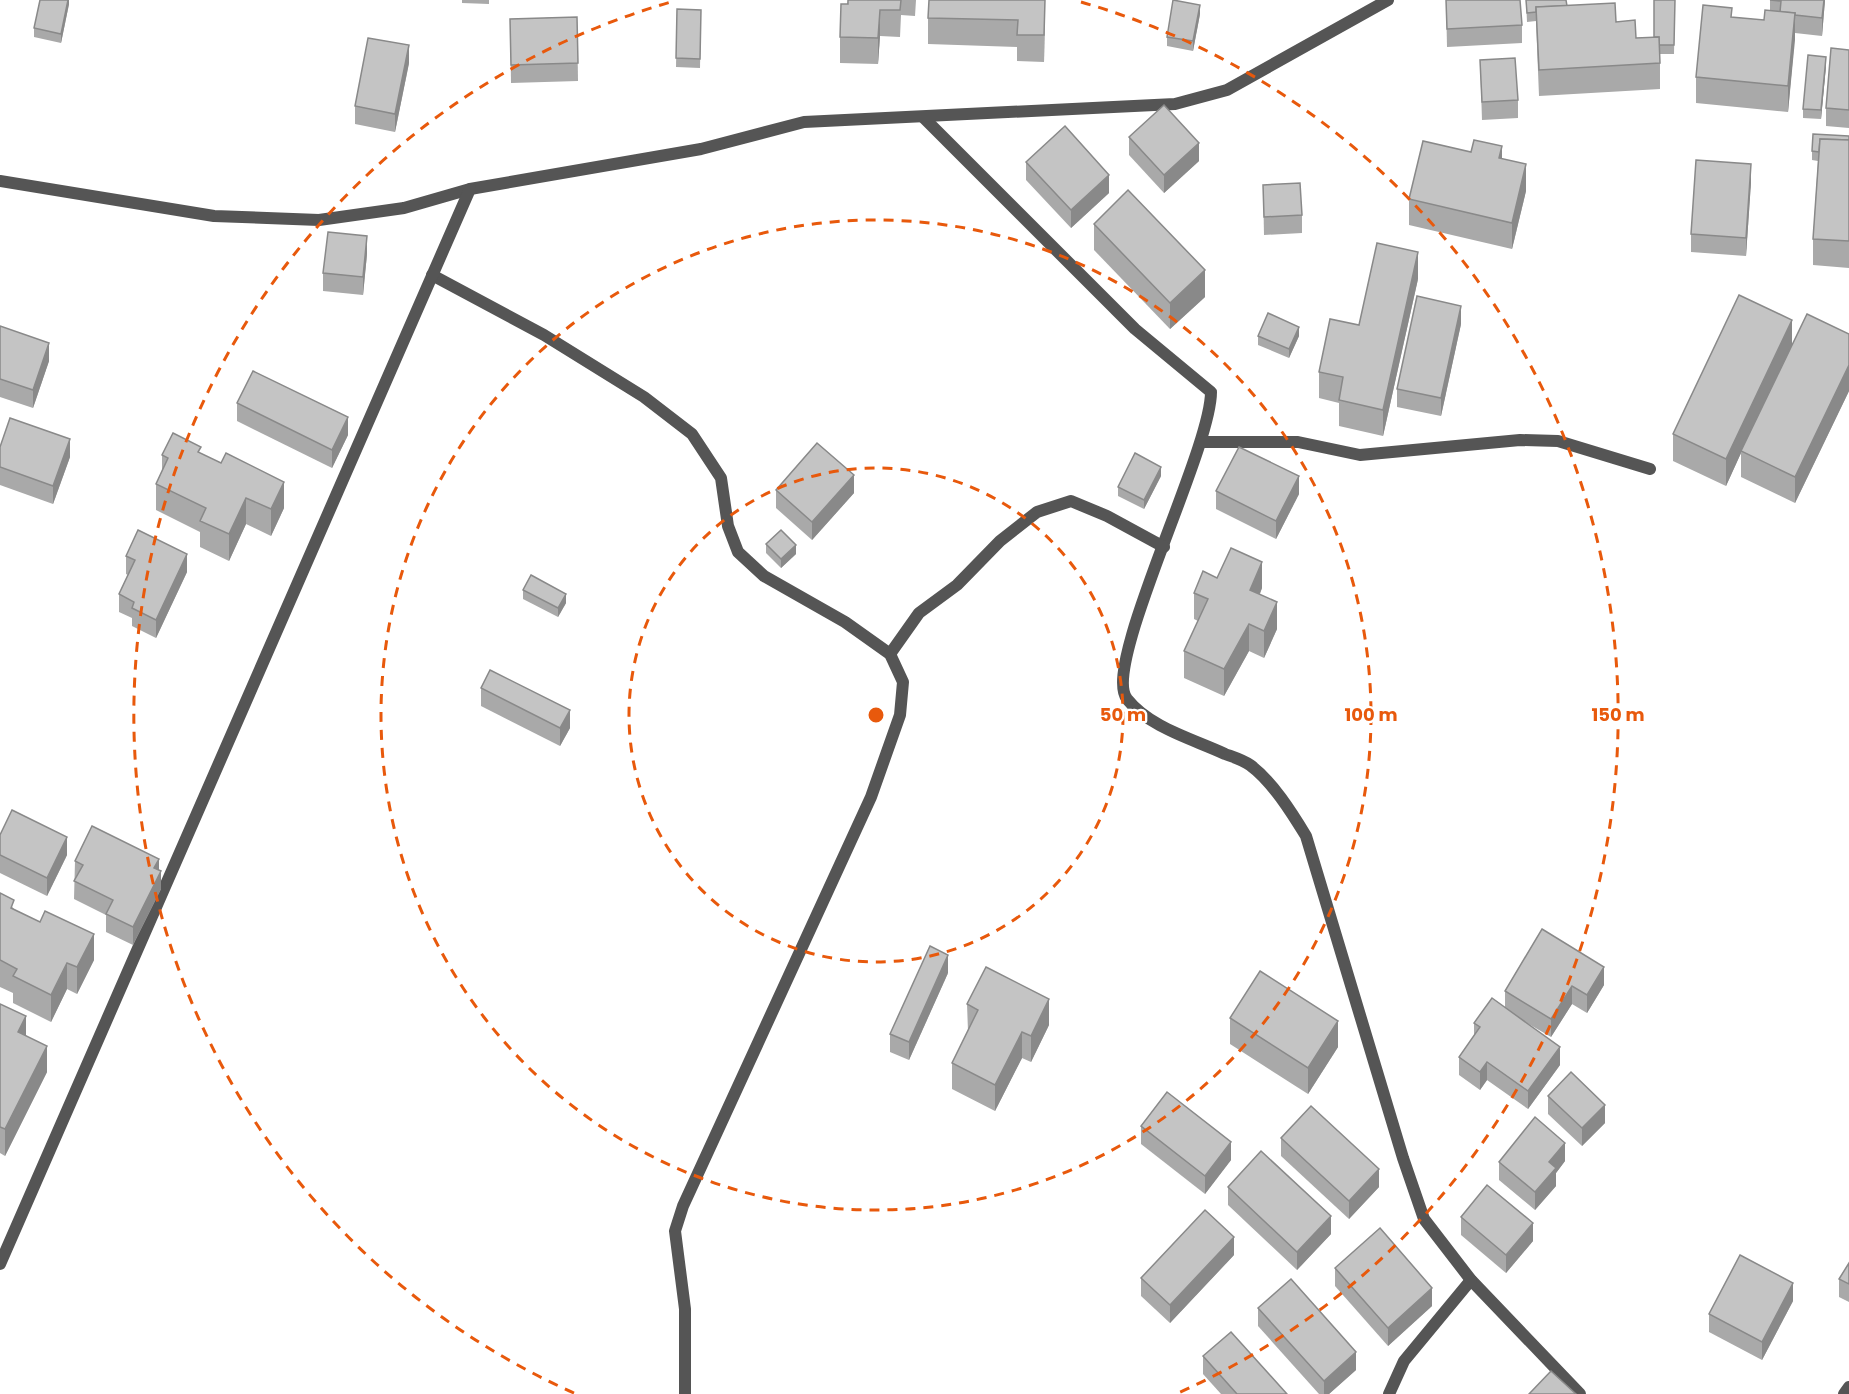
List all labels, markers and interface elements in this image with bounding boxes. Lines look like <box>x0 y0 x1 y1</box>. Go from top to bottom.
text: 50 m <box>1100 702 1146 727</box>
text: 100 m <box>1344 702 1398 727</box>
text: 150 m <box>1591 702 1645 727</box>
centre of rings <box>866 705 886 725</box>

